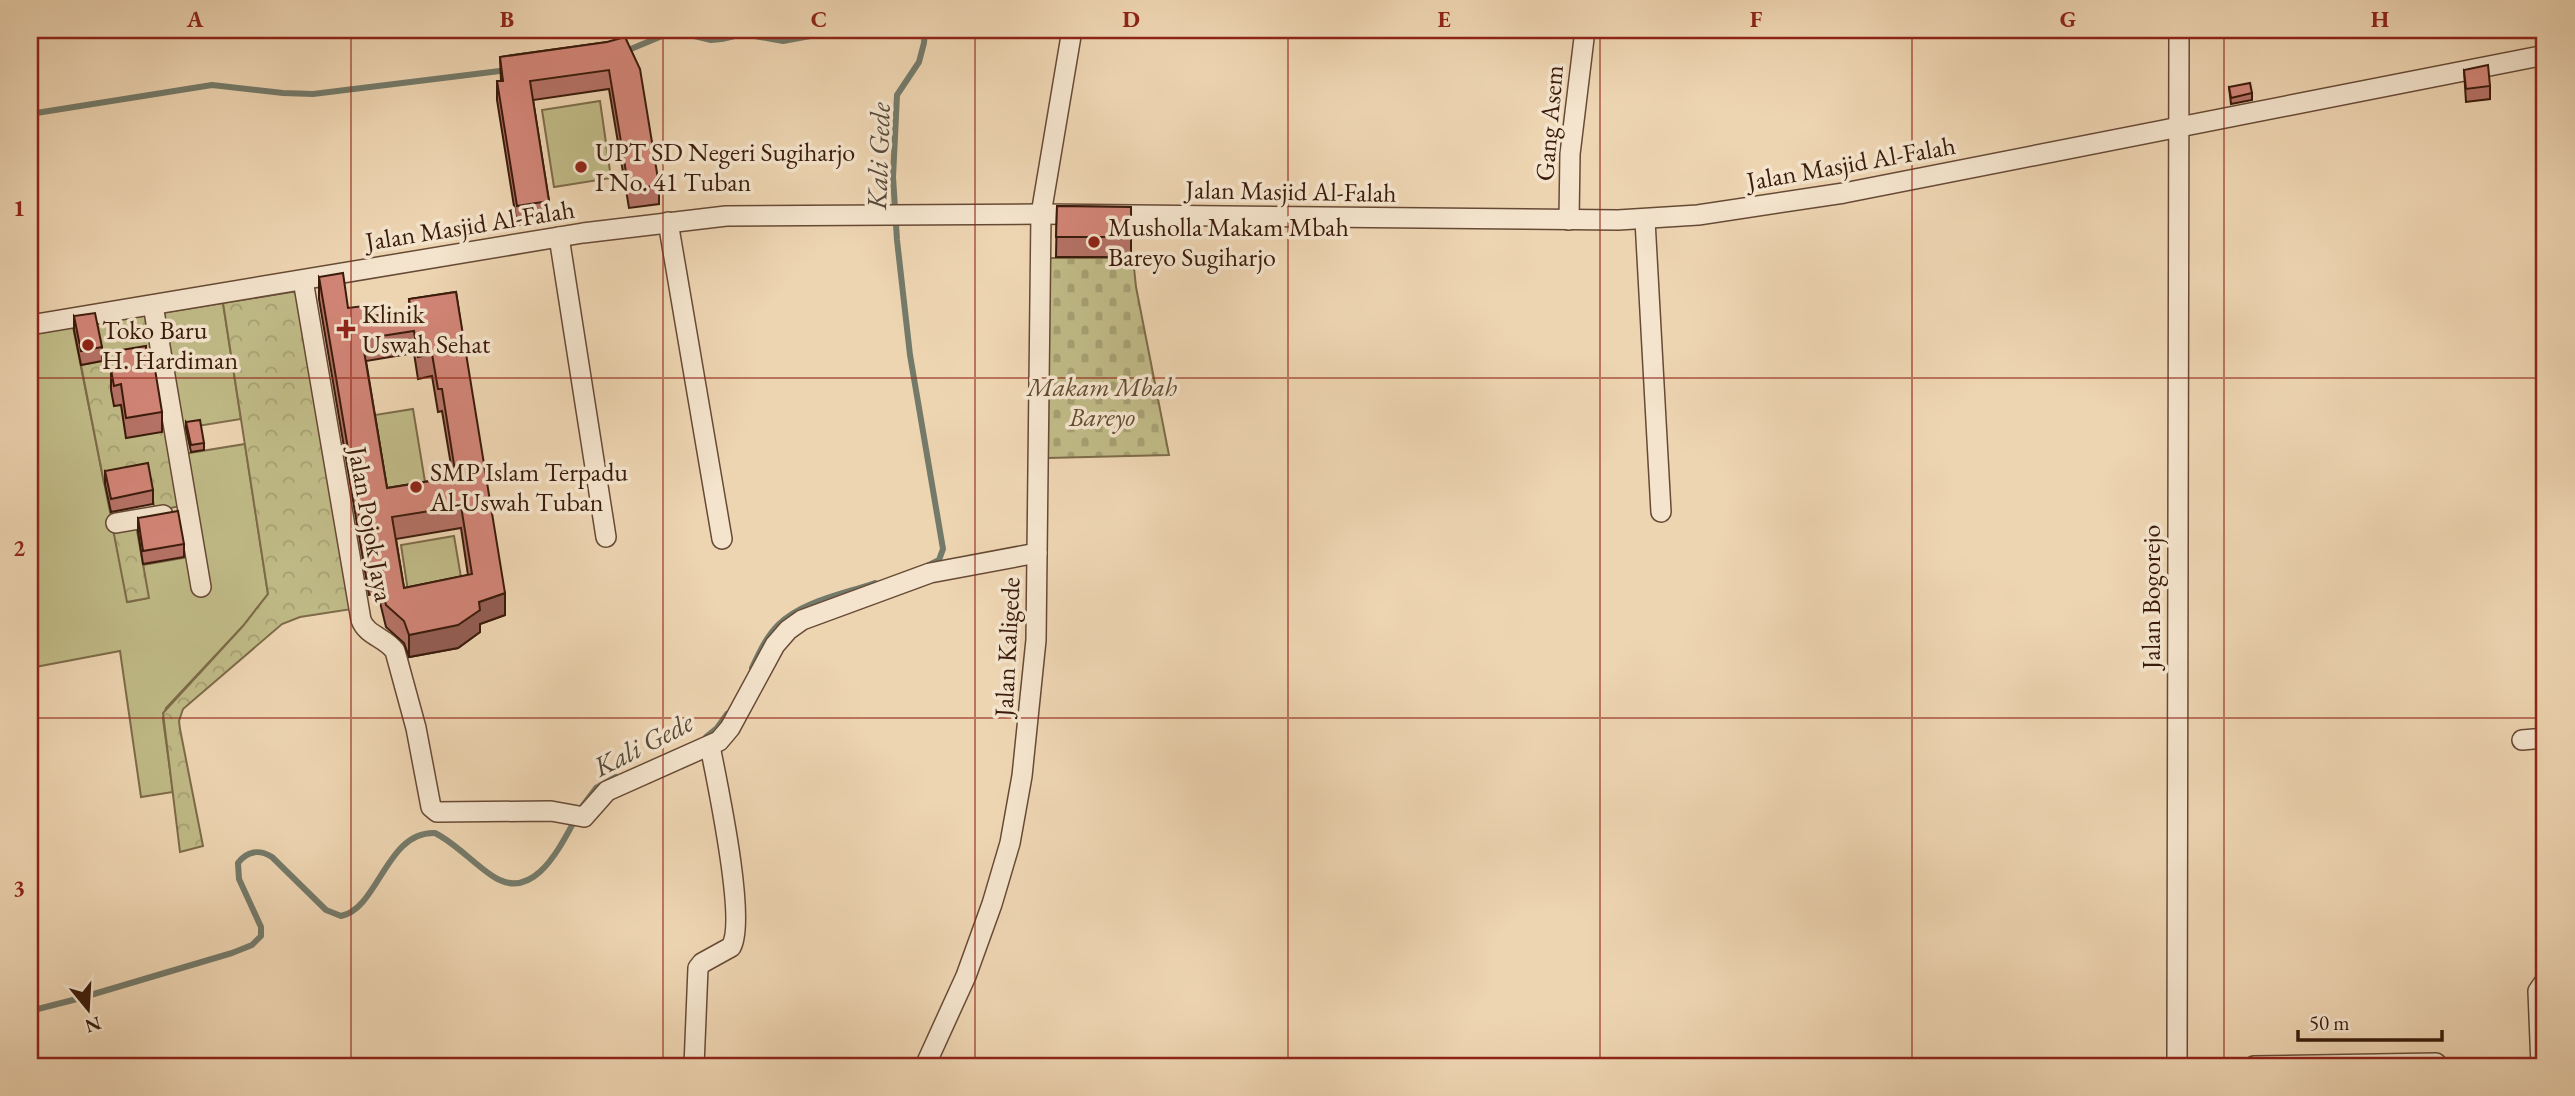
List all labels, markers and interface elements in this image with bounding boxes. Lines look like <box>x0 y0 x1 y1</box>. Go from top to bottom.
text: A <box>186 4 204 34</box>
text: B <box>500 4 514 34</box>
text: C <box>811 4 827 34</box>
text: D <box>1122 4 1140 34</box>
text: E <box>1437 4 1451 34</box>
text: F <box>1750 4 1763 34</box>
text: G <box>2060 4 2076 34</box>
text: H <box>2371 4 2389 34</box>
street label: Gang Asem <box>1527 64 1571 182</box>
water label: Kali Gede <box>858 101 898 211</box>
street label: Jalan Masjid Al-Falah <box>1742 128 1958 198</box>
place label: UPT SD Negeri Sugiharjo I No. 41 Tuban <box>595 135 855 199</box>
marker: UPT SD Negeri Sugiharjo I No. 41 Tuban <box>573 159 589 175</box>
street label: Jalan Masjid Al-Falah <box>1183 172 1397 210</box>
street label: Jalan Masjid Al-Falah <box>361 192 577 259</box>
text: 1 <box>13 193 25 223</box>
place label: Musholla Makam Mbah Bareyo Sugiharjo <box>1108 210 1349 274</box>
marker: Musholla Makam Mbah Bareyo Sugiharjo <box>1086 234 1102 250</box>
place label: Klinik Uswah Sehat <box>362 297 490 361</box>
place label: Toko Baru H. Hardiman <box>102 313 238 377</box>
marker: Klinik Uswah Sehat <box>336 319 356 339</box>
marker: Toko Baru H. Hardiman <box>80 337 96 353</box>
park label: Makam Mbah Bareyo <box>1025 370 1177 434</box>
street label: Jalan Pojok Jaya <box>340 442 401 605</box>
place label: SMP Islam Terpadu Al-Uswah Tuban <box>429 455 628 519</box>
marker: SMP Islam Terpadu Al-Uswah Tuban <box>408 479 424 495</box>
street label: Jalan Bogorejo <box>2134 525 2168 671</box>
text: 2 <box>13 533 25 563</box>
street label: Jalan Kaligede <box>986 576 1028 720</box>
water label: Kali Gede <box>586 703 699 785</box>
text: 3 <box>13 873 25 903</box>
north arrow <box>52 974 122 1044</box>
scale bar <box>2298 998 2442 1042</box>
text: 50 m <box>2309 1009 2350 1036</box>
text: N <box>81 1010 104 1039</box>

